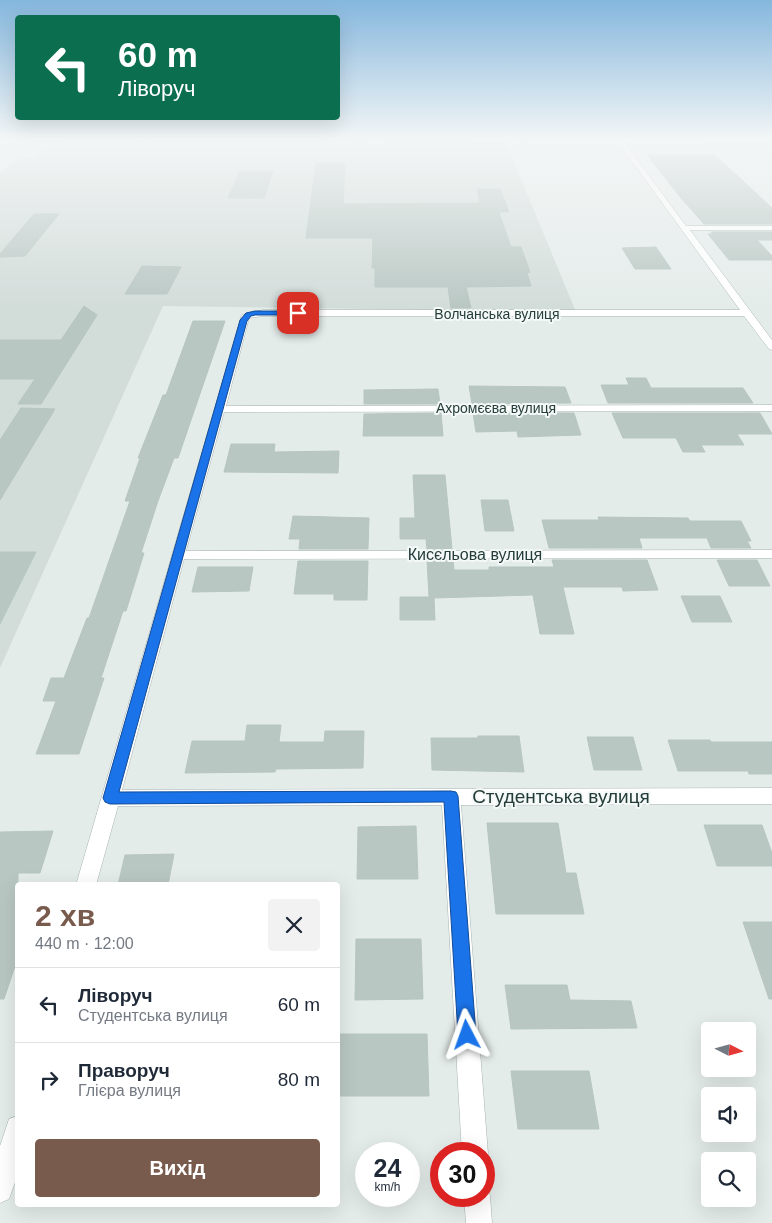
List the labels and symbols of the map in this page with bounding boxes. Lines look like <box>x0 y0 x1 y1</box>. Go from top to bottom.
pin <box>277 292 319 334</box>
street label: Волчанська вулиця <box>434 306 560 322</box>
street label: Ахромєєва вулиця <box>436 400 556 416</box>
street label: Кисєльова вулиця <box>408 546 542 563</box>
street label: Студентська вулиця <box>472 786 650 807</box>
position arrow <box>440 1008 492 1060</box>
north arrow <box>701 1022 756 1078</box>
speed limit sign: 30 <box>430 1142 495 1207</box>

